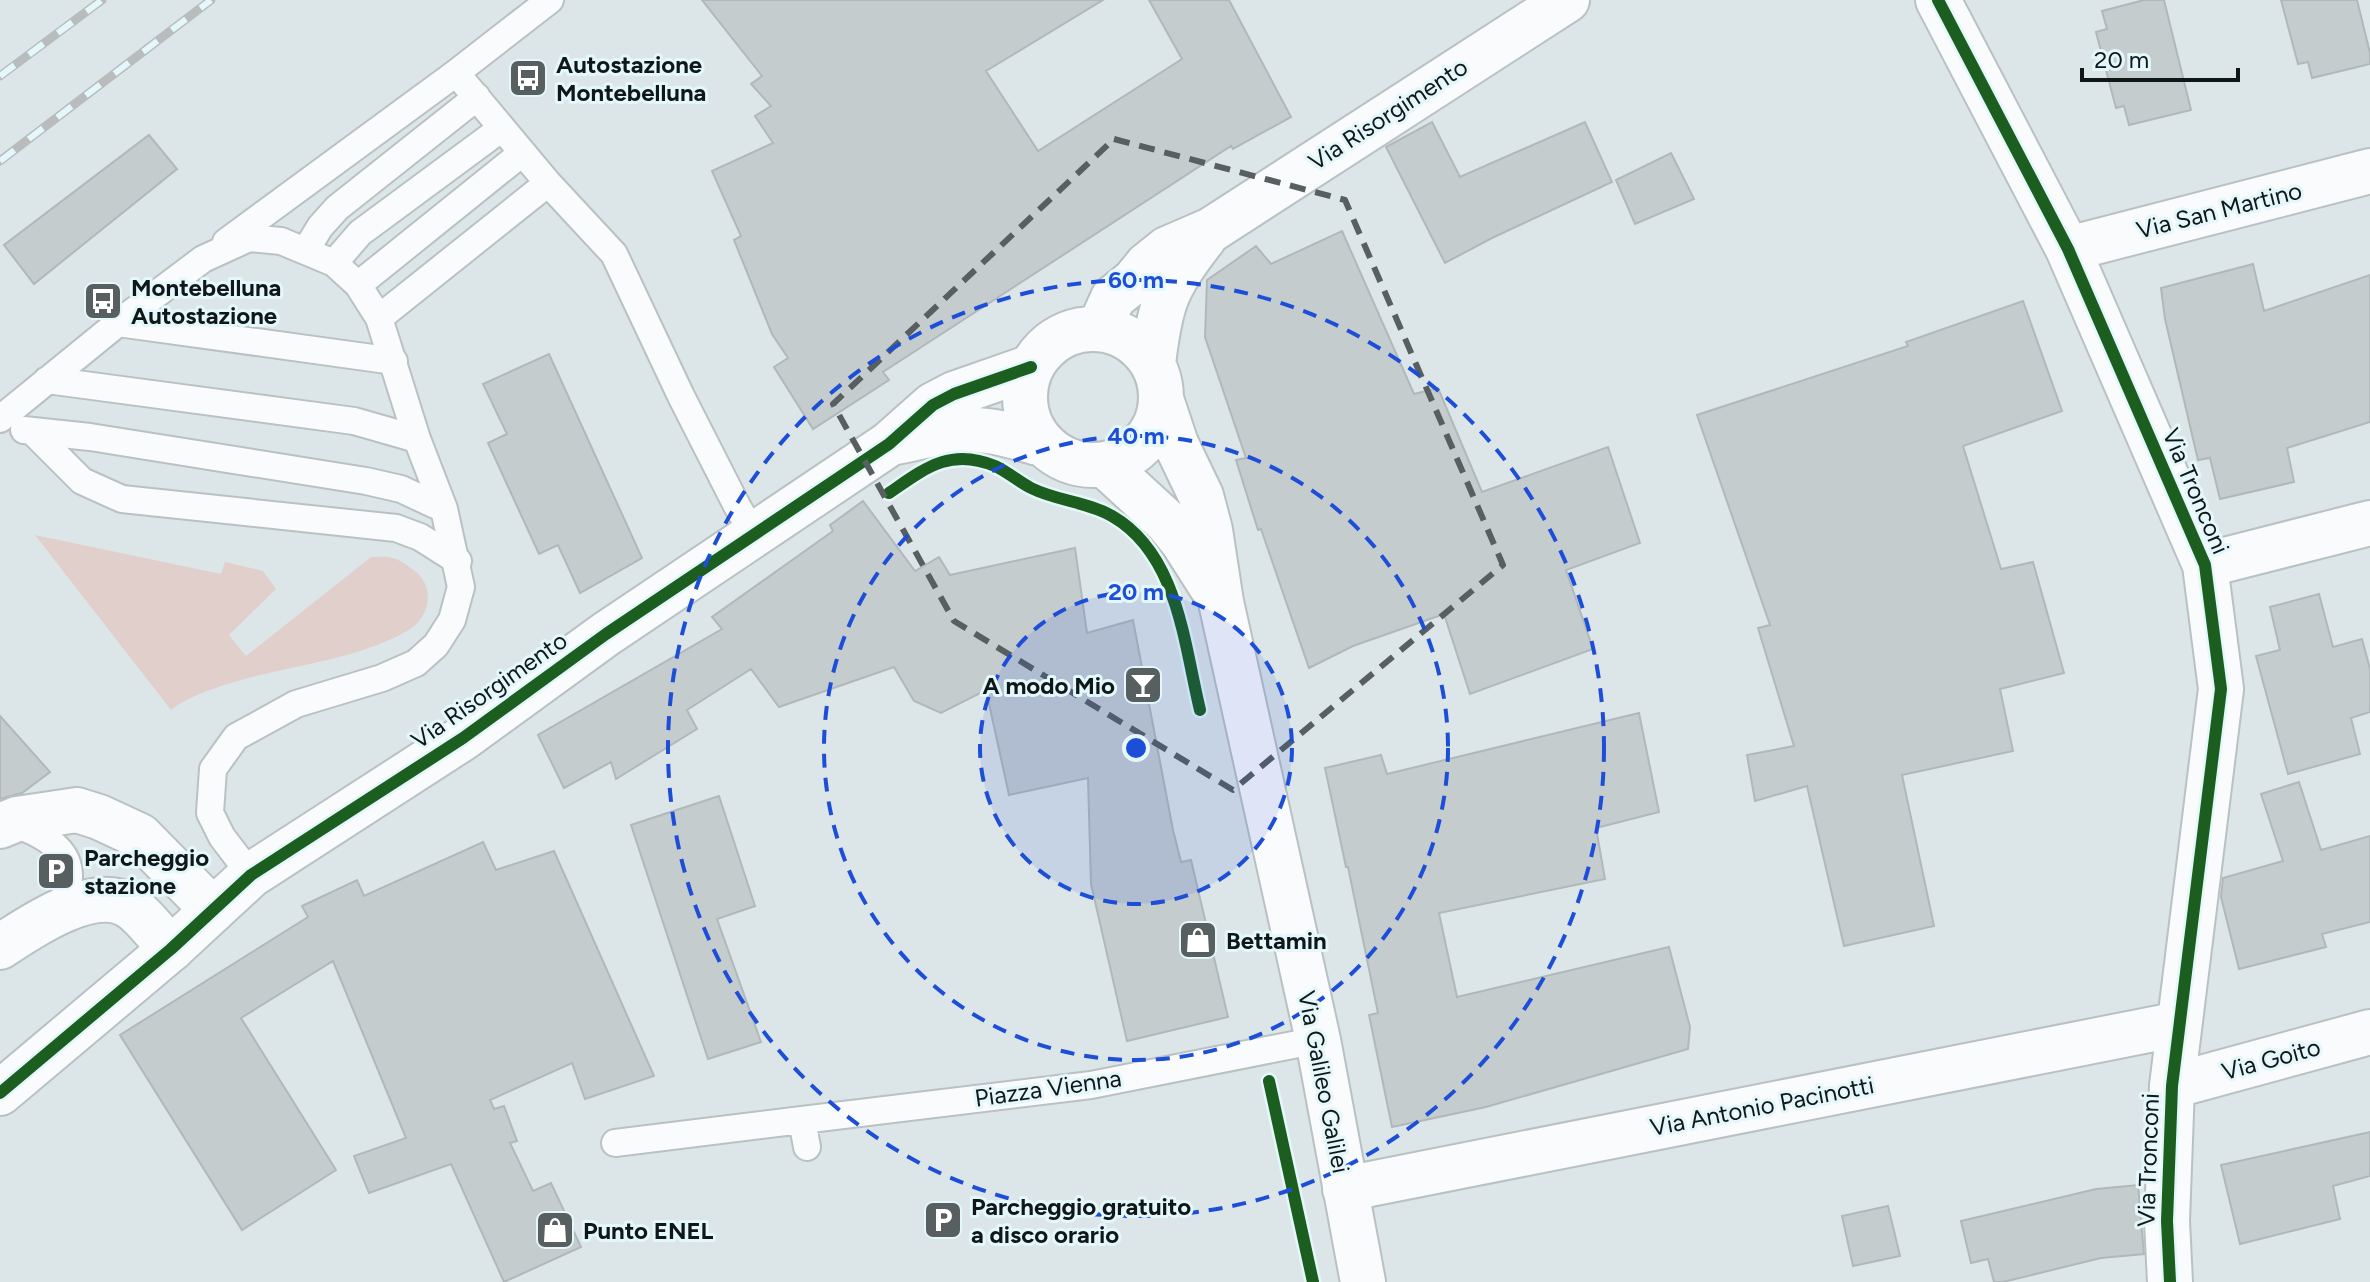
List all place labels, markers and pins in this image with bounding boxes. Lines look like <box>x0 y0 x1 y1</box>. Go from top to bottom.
place label: Autostazione Montebelluna <box>556 50 706 107</box>
bus stop icon: Autostazione Montebelluna <box>507 57 549 99</box>
place label: Montebelluna Autostazione <box>131 273 281 330</box>
bus stop icon: Montebelluna Autostazione <box>82 280 124 322</box>
bar icon: A modo Mio <box>1122 664 1164 706</box>
place label: A modo Mio <box>983 671 1115 700</box>
centre of rings <box>1122 734 1150 762</box>
place label: Parcheggio stazione <box>84 843 209 900</box>
parking icon: Parcheggio stazione <box>35 850 77 892</box>
shop icon: Bettamin <box>1177 919 1219 961</box>
place label: Bettamin <box>1226 926 1327 955</box>
place label: Parcheggio gratuito a disco orario <box>971 1192 1191 1249</box>
parking icon: Parcheggio gratuito a disco orario <box>922 1199 964 1241</box>
shop icon: Punto ENEL <box>534 1209 576 1251</box>
place label: Punto ENEL <box>583 1216 714 1245</box>

